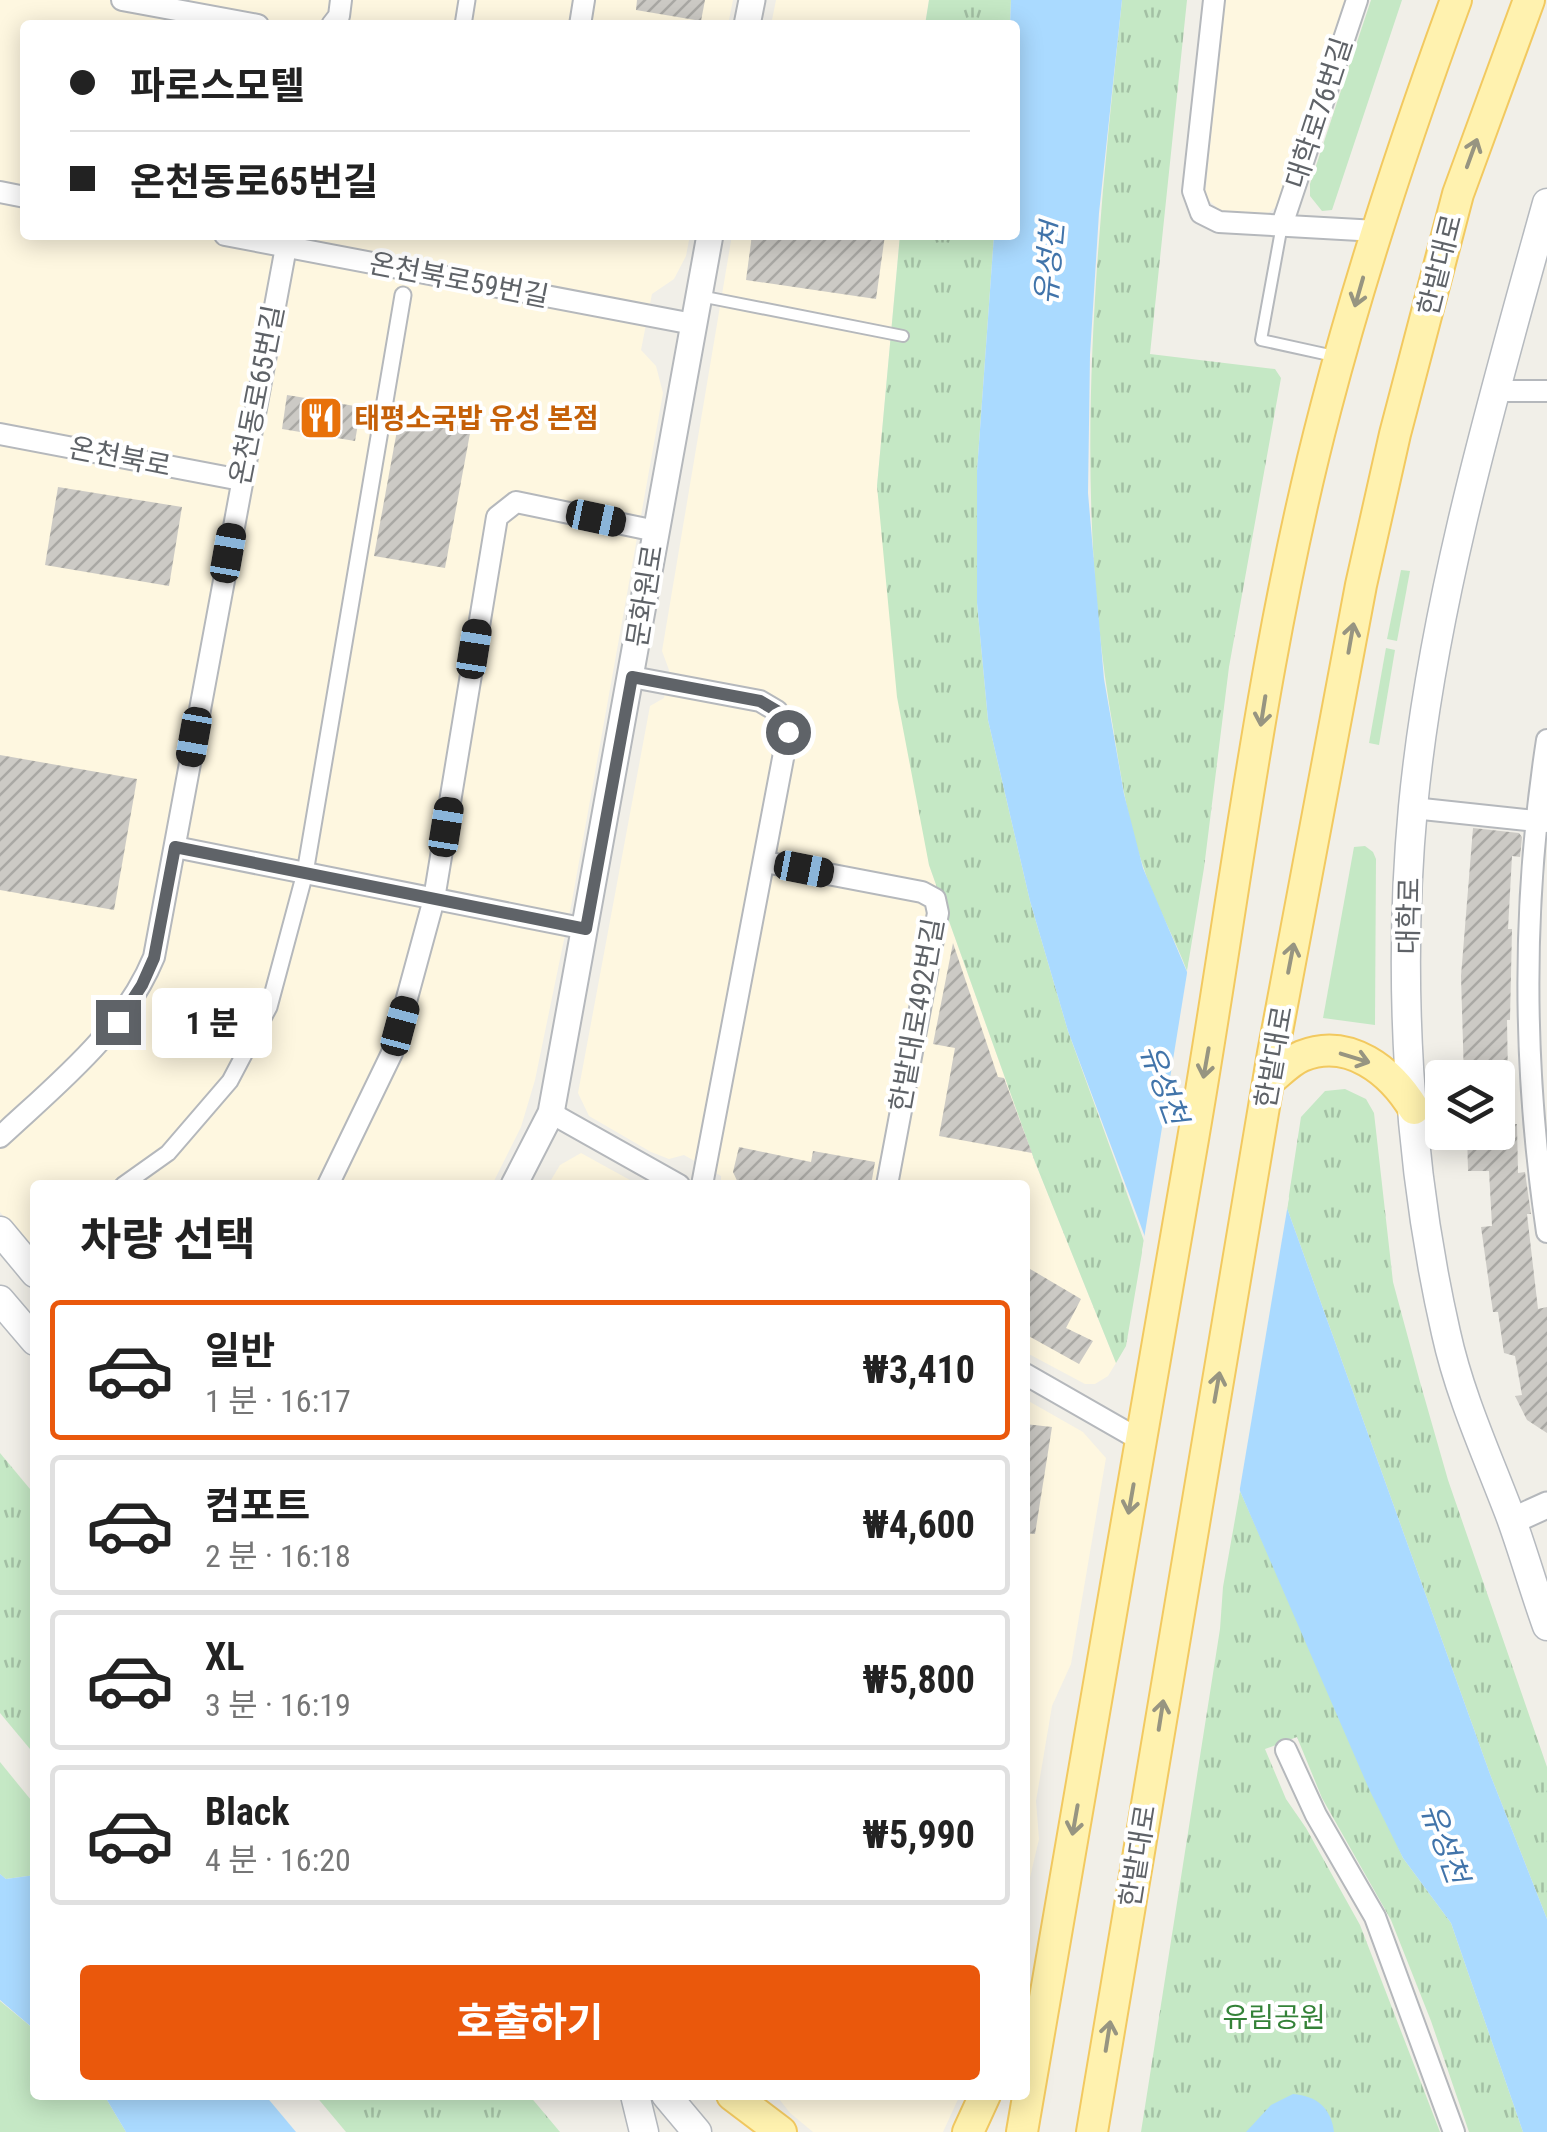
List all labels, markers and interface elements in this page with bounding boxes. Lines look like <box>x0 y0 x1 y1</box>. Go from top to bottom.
street label: 대학로76번길 <box>1279 34 1359 192</box>
text: 파로스모텔 <box>130 64 305 108</box>
one-way arrow <box>1464 139 1482 170</box>
text: 온천동로65번길 <box>130 160 378 204</box>
street label: 한밭대로 <box>1412 211 1468 319</box>
water label: 유성천 <box>1028 217 1070 306</box>
street label: 온천북로59번길 <box>366 246 552 314</box>
one-way arrow <box>1349 276 1367 307</box>
street label: 온천동로65번길 <box>223 302 291 488</box>
restaurant icon: 태평소국밥 유성 본점 <box>298 395 344 441</box>
place label: 태평소국밥 유성 본점 <box>354 402 599 435</box>
street label: 온천북로 <box>66 431 174 483</box>
car <box>564 497 628 539</box>
car <box>208 521 248 585</box>
street label: 문화원로 <box>621 543 669 649</box>
car <box>454 617 494 681</box>
one-way arrow <box>1342 622 1361 655</box>
one-way arrow <box>1254 694 1272 726</box>
car <box>174 705 214 769</box>
route start <box>766 710 811 755</box>
car <box>426 795 466 859</box>
car <box>772 849 836 889</box>
street label: 대학로 <box>1392 877 1426 955</box>
street label: 한밭대로492번길 <box>884 916 950 1114</box>
one-way arrow <box>1283 942 1302 974</box>
callout: 1 분 <box>153 987 273 1057</box>
car <box>378 993 422 1059</box>
route end <box>96 1000 141 1045</box>
street label: 한밭대로 <box>1249 1003 1299 1111</box>
text: 1 분 <box>186 1004 239 1042</box>
water label: 유성천 <box>1133 1039 1196 1132</box>
one-way arrow <box>1197 1046 1215 1079</box>
one-way arrow <box>1338 1050 1370 1068</box>
map controls <box>1425 1060 1515 1150</box>
button: layers <box>1425 1060 1515 1150</box>
text: 차량 선택 <box>80 1213 256 1266</box>
icon: car <box>85 1325 175 1415</box>
text: 일반 <box>205 1329 275 1373</box>
text: ₩3,410 <box>862 1348 975 1392</box>
one-way arrow <box>1208 1371 1227 1403</box>
text: 1 분 · 16:17 <box>205 1382 351 1420</box>
icon: car <box>85 1480 175 1570</box>
one-way arrow <box>1121 1483 1140 1515</box>
text: 컴포트 <box>205 1484 310 1528</box>
text: ₩4,600 <box>862 1503 975 1547</box>
text: 2 분 · 16:18 <box>205 1537 351 1575</box>
icon: car <box>85 1635 175 1725</box>
text: XL <box>205 1635 244 1679</box>
text: ₩5,800 <box>862 1658 975 1702</box>
text: 3 분 · 16:19 <box>205 1686 351 1724</box>
one-way arrow <box>1153 1699 1171 1732</box>
icon: car <box>85 1790 175 1880</box>
text: Black <box>205 1790 289 1834</box>
water label: 유성천 <box>1414 1798 1477 1891</box>
one-way arrow <box>1065 1803 1084 1835</box>
street label: 한밭대로 <box>1114 1803 1162 1909</box>
text: ₩5,990 <box>862 1813 975 1857</box>
text: 4 분 · 16:20 <box>205 1841 351 1879</box>
button: 호출하기 <box>80 1965 980 2080</box>
park label: 유림공원 <box>1222 2001 1326 2034</box>
one-way arrow <box>1099 2020 1118 2053</box>

